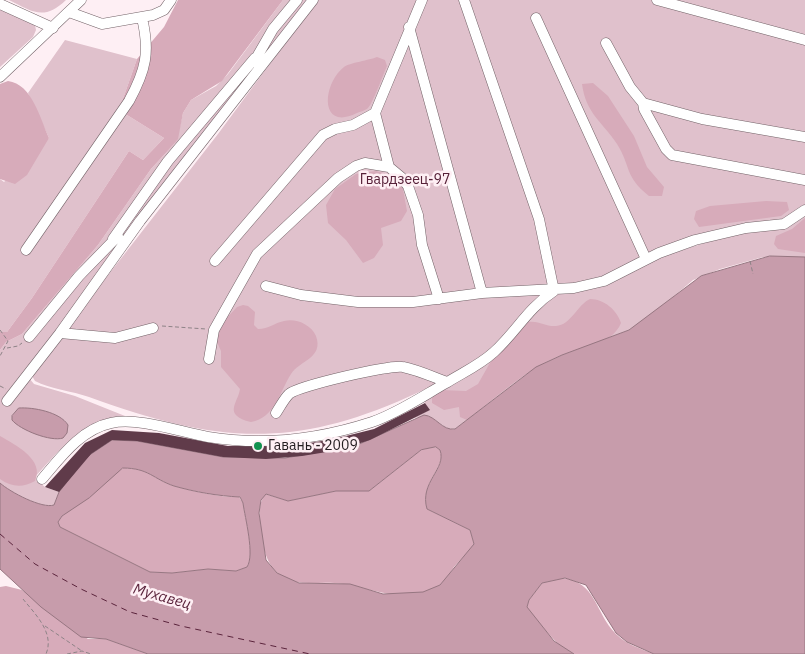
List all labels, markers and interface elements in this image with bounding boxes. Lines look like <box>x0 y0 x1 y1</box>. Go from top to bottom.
park label: Гвардзеец-97 <box>360 172 450 188</box>
place label: Гавань - 2009 <box>268 438 358 454</box>
marker: Гавань - 2009 <box>252 440 264 452</box>
water label: Мухавец <box>131 580 193 614</box>

